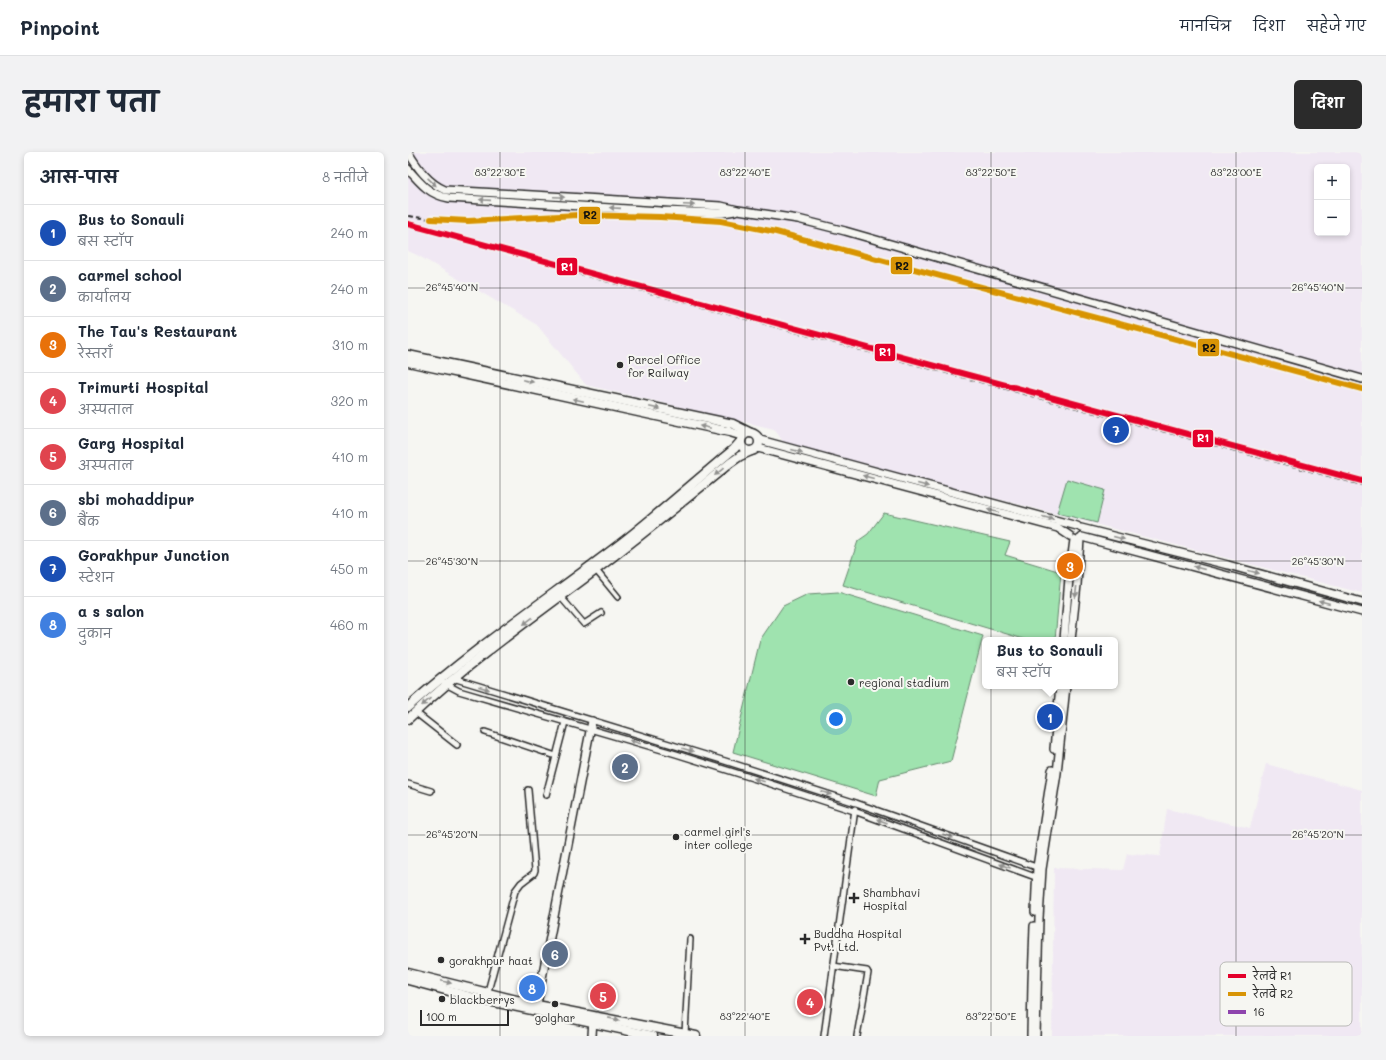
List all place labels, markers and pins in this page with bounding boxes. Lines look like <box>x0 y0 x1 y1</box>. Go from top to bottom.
place label: Parcel Office for Railway <box>628 352 701 380</box>
marker: Parcel Office for Railway <box>615 360 625 370</box>
pin: 7 <box>1103 415 1129 445</box>
pin: 3 <box>1057 551 1083 581</box>
place label: regional stadium <box>859 675 949 690</box>
marker: regional stadium <box>846 677 856 687</box>
pin: 1 <box>1037 702 1063 732</box>
pin: 2 <box>612 752 638 782</box>
place label: carmel girl's inter college <box>684 824 753 852</box>
marker: carmel girl's inter college <box>671 832 681 842</box>
place label: Shambhavi Hospital <box>863 885 920 913</box>
marker: Shambhavi Hospital <box>848 892 860 904</box>
place label: Buddha Hospital Pvt. Ltd. <box>814 926 902 954</box>
marker: Buddha Hospital Pvt. Ltd. <box>799 933 811 945</box>
pin: 6 <box>542 939 568 969</box>
place label: gorakhpur haat <box>449 953 533 968</box>
marker: gorakhpur haat <box>436 955 446 965</box>
pin: 8 <box>519 973 545 1003</box>
pin: 5 <box>590 981 616 1011</box>
pin: 4 <box>797 987 823 1017</box>
place label: blackberrys <box>450 992 515 1007</box>
marker: blackberrys <box>437 994 447 1004</box>
marker: golghar <box>550 999 560 1009</box>
place label: golghar <box>535 1010 575 1025</box>

